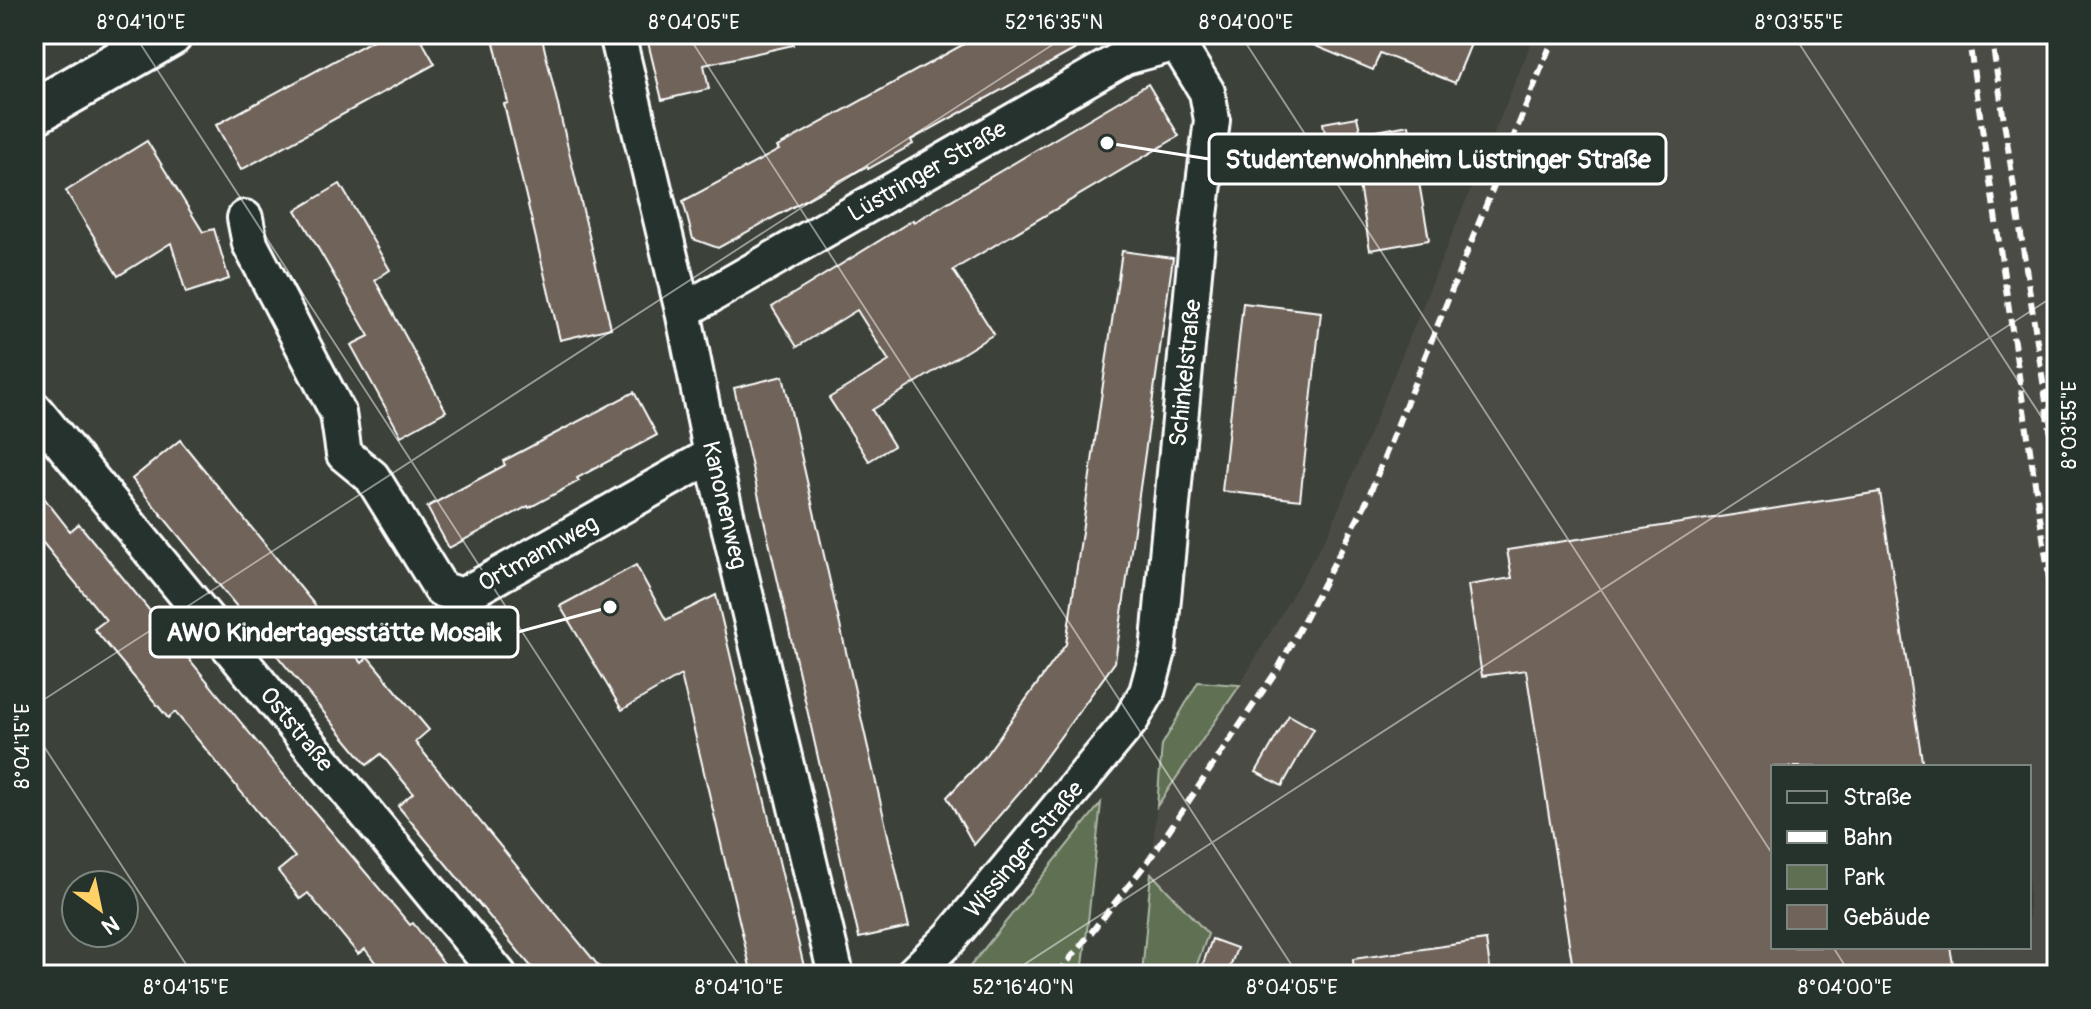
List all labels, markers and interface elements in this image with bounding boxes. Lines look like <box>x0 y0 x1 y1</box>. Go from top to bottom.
text: 8°04'10"E <box>97 10 185 35</box>
text: 8°04'05"E <box>648 10 740 35</box>
text: 52°16'35"N <box>1005 10 1103 35</box>
text: 8°04'00"E <box>1199 10 1293 35</box>
text: 8°03'55"E <box>1755 10 1843 35</box>
street label: Lüstringer Straße <box>843 114 1012 229</box>
callout: Studentenwohnheim Lüstringer Straße <box>1209 134 1666 184</box>
text: Studentenwohnheim Lüstringer Straße <box>1225 144 1652 176</box>
street label: Schinkelstraße <box>1163 298 1208 448</box>
text: 8°03'55"E <box>2057 381 2082 469</box>
street label: Kanonenweg <box>696 438 753 572</box>
street label: Ortmannweg <box>473 509 603 598</box>
callout: AWO Kindertagesstätte Mosaik <box>150 607 518 657</box>
text: AWO Kindertagesstätte Mosaik <box>166 617 503 649</box>
street label: Oststraße <box>254 681 340 778</box>
text: 8°04'15"E <box>10 703 35 789</box>
legend <box>1771 765 2031 949</box>
street label: Wissinger Straße <box>959 775 1090 924</box>
text: Straße <box>1843 783 1911 812</box>
text: Bahn <box>1843 823 1893 852</box>
text: Park <box>1843 863 1885 892</box>
north arrow <box>60 869 140 949</box>
text: Gebäude <box>1843 903 1930 932</box>
text: N <box>96 909 124 941</box>
text: 8°04'15"E <box>143 975 229 1000</box>
text: 8°04'10"E <box>695 975 783 1000</box>
text: 52°16'40"N <box>972 975 1074 1000</box>
text: 8°04'05"E <box>1246 975 1338 1000</box>
text: 8°04'00"E <box>1798 975 1892 1000</box>

